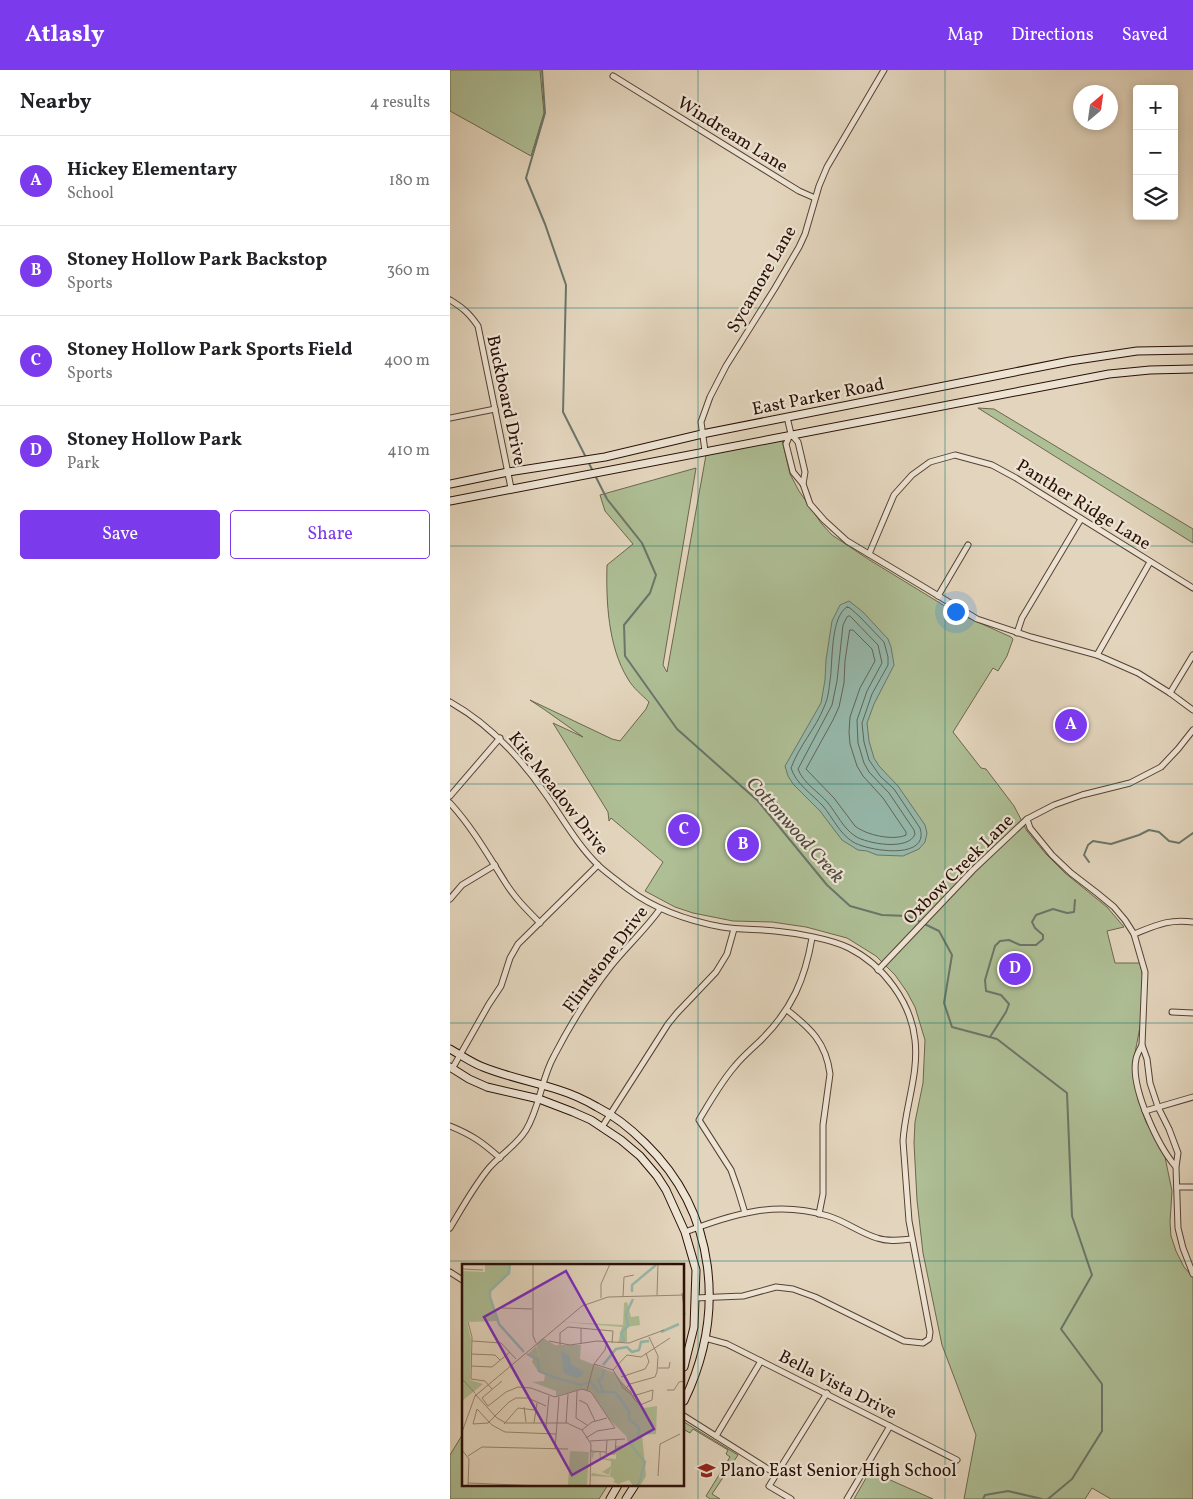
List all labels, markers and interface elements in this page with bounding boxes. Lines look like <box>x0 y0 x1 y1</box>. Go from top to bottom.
text: Atlasly <box>25 18 104 52</box>
text: Map <box>947 23 983 48</box>
text: Directions <box>1011 23 1094 48</box>
text: Saved <box>1122 23 1168 48</box>
north arrow <box>1073 85 1118 130</box>
map controls <box>1133 85 1178 220</box>
button: + <box>1133 85 1178 130</box>
text: Nearby <box>20 88 91 117</box>
street label: Windream Lane <box>672 91 793 179</box>
text: 4 results <box>370 92 430 114</box>
button: − <box>1133 130 1178 175</box>
text: Hickey Elementary <box>67 157 237 183</box>
text: A <box>30 170 42 192</box>
text: 180 m <box>389 170 430 192</box>
button: layers <box>1133 175 1178 220</box>
text: School <box>67 183 114 205</box>
street label: Sycamore Lane <box>721 222 803 338</box>
text: Stoney Hollow Park Backstop <box>67 247 327 273</box>
text: B <box>31 260 41 282</box>
text: 360 m <box>387 260 430 282</box>
text: Sports <box>67 273 113 295</box>
street label: Buckboard Drive <box>480 333 532 468</box>
text: Stoney Hollow Park Sports Field <box>67 337 353 363</box>
text: C <box>31 350 41 372</box>
text: 400 m <box>384 350 430 372</box>
text: Sports <box>67 363 113 385</box>
street label: East Parker Road <box>750 372 887 423</box>
text: Stoney Hollow Park <box>67 427 242 453</box>
text: D <box>30 440 42 462</box>
text: 410 m <box>387 440 430 462</box>
text: Park <box>67 453 100 475</box>
street label: Panther Ridge Lane <box>1011 454 1155 557</box>
button: Save <box>20 510 220 559</box>
button: Share <box>230 510 430 559</box>
your location <box>943 599 969 625</box>
pin: A <box>1055 706 1087 744</box>
street label: Kite Meadow Drive <box>502 727 614 861</box>
water label: Cottonwood Creek <box>740 771 850 889</box>
street label: Oxbow Creek Lane <box>898 809 1020 931</box>
pin: C <box>668 811 700 849</box>
pin: B <box>727 826 759 864</box>
street label: Flintstone Drive <box>558 901 655 1019</box>
pin: D <box>999 950 1031 988</box>
inset map <box>462 1264 685 1486</box>
street label: Bella Vista Drive <box>774 1345 901 1426</box>
place label: Plano East Senior High School <box>720 1459 957 1484</box>
school or university icon: Plano East Senior High School <box>696 1460 716 1480</box>

